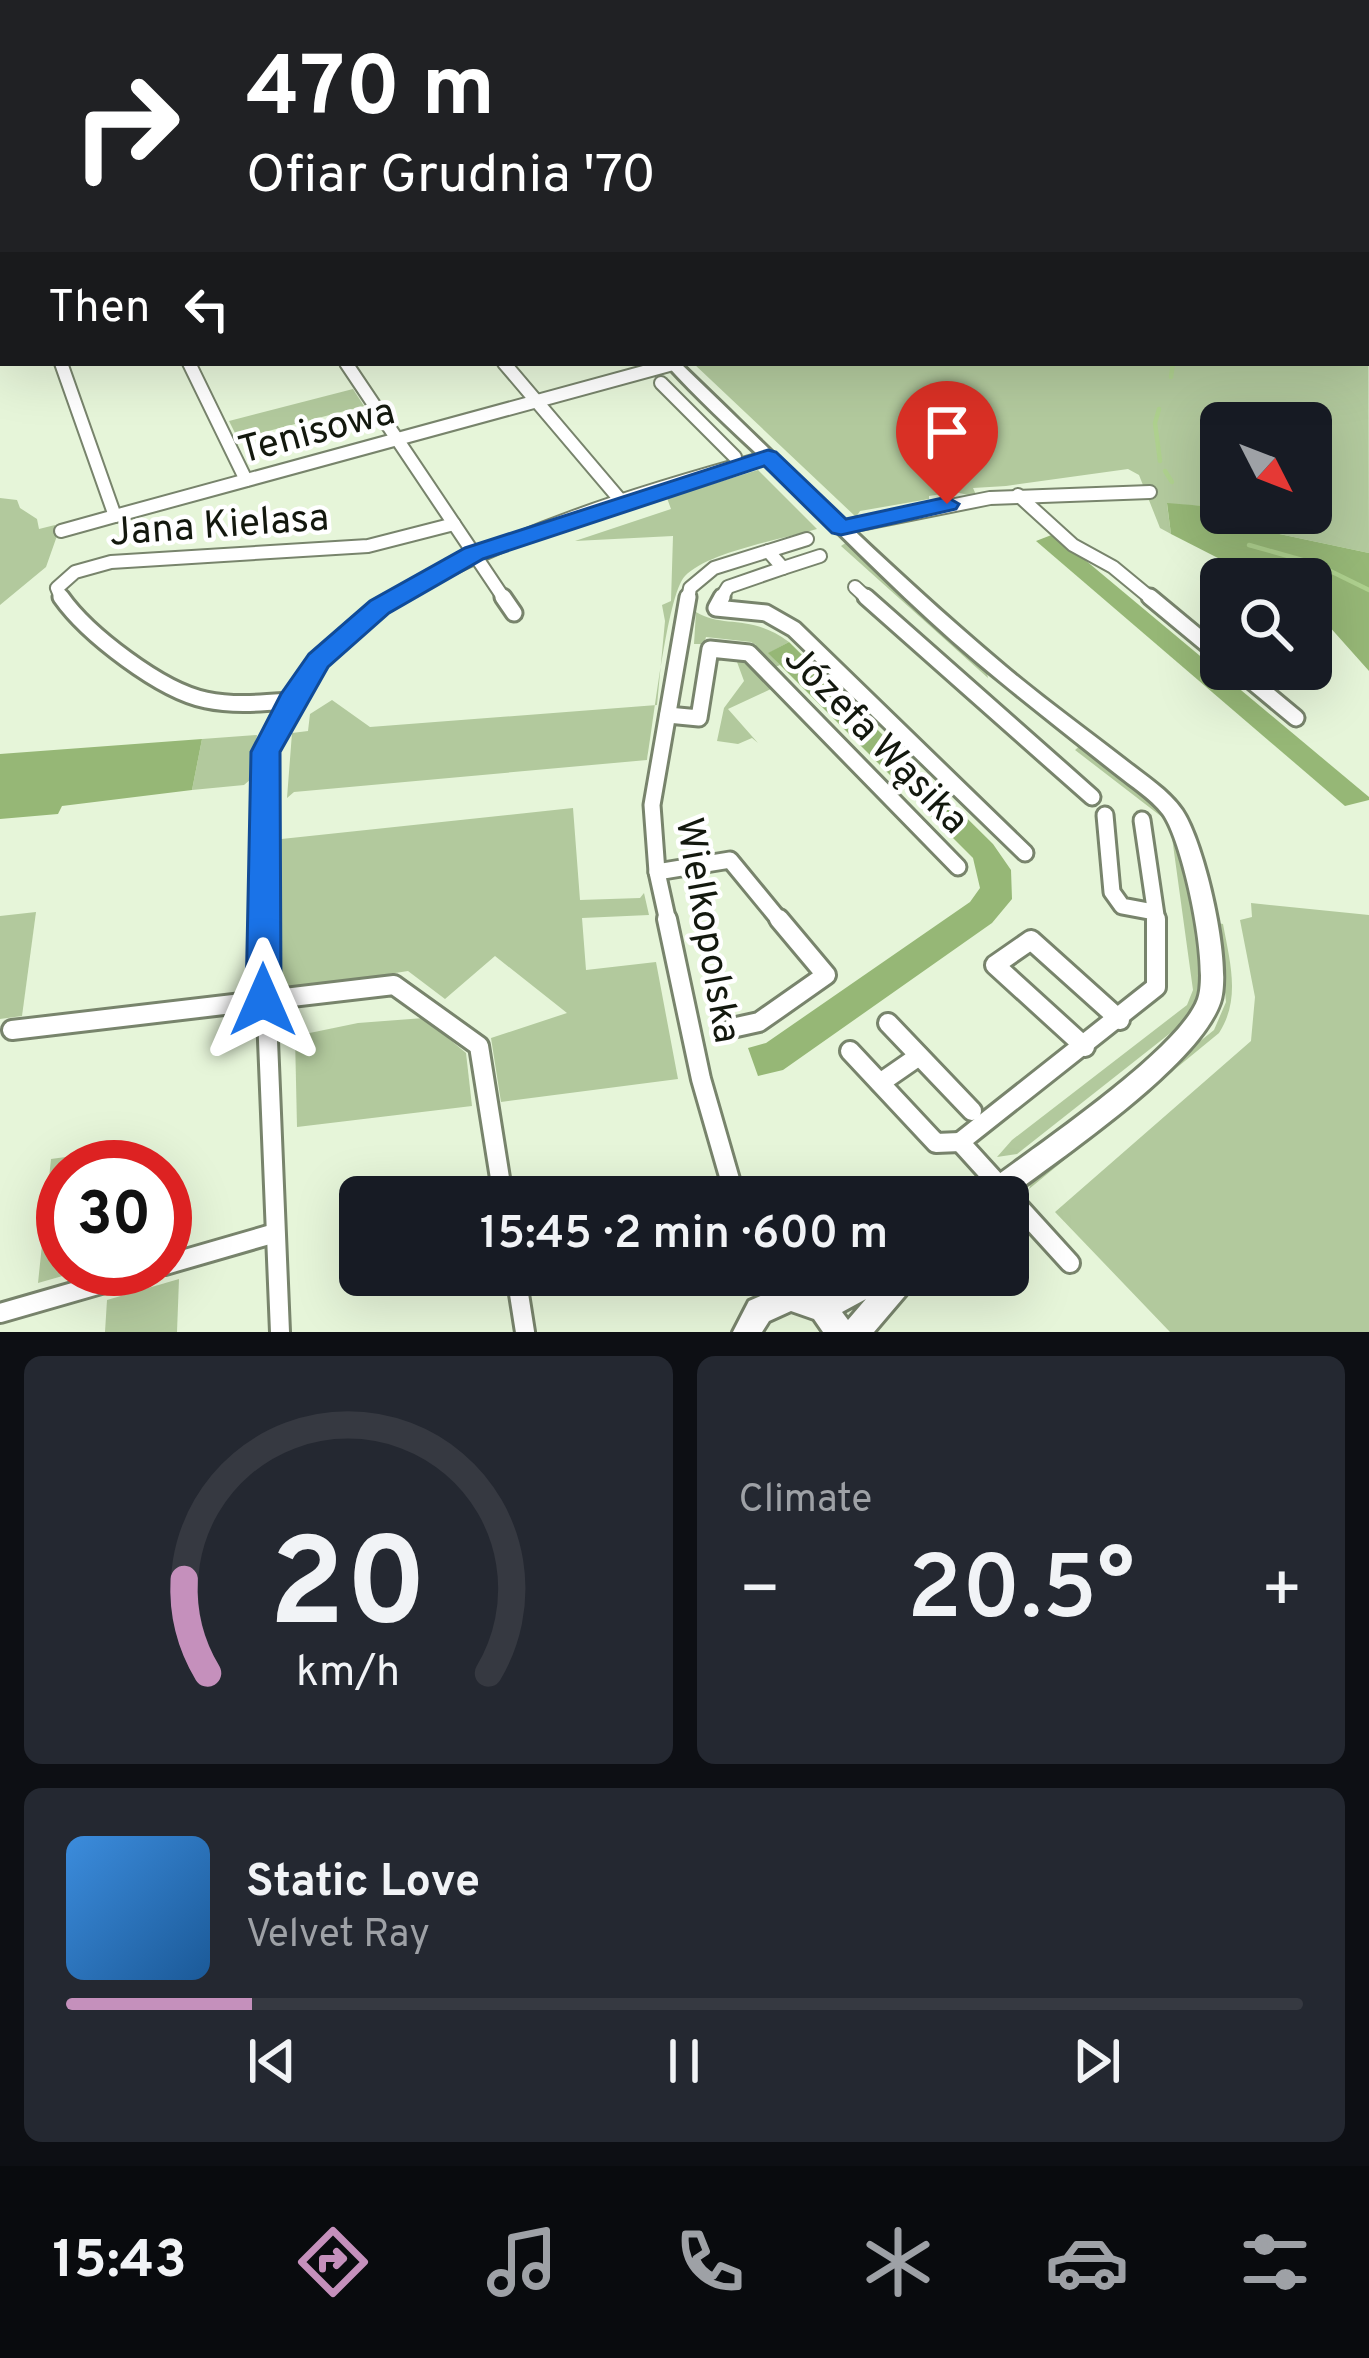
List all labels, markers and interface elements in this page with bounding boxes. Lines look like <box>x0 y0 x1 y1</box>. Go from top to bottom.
text: 470 m <box>246 39 495 145</box>
icon: right <box>48 48 204 204</box>
text: Ofiar Grudnia '70 <box>246 143 656 212</box>
icon: left <box>174 276 240 342</box>
text: Then <box>48 281 150 338</box>
pin <box>896 381 998 504</box>
street label: Tenisowa <box>234 389 401 478</box>
icon: arrive <box>914 399 980 465</box>
north arrow <box>1200 402 1332 534</box>
map controls <box>1200 402 1332 690</box>
street label: Jana Kielasa <box>108 495 331 560</box>
button: search <box>1200 558 1332 690</box>
street label: Józefa Wąsika <box>772 636 978 846</box>
street label: Wielkopolska <box>662 814 750 1047</box>
position arrow <box>200 937 326 1063</box>
speed limit sign: 30 <box>36 1140 192 1296</box>
text: 15:45 · 2 min · 600 m <box>480 1207 888 1264</box>
text: Climate <box>739 1477 872 1526</box>
text: 20 <box>269 1512 427 1670</box>
text: 20.5° <box>907 1537 1135 1650</box>
text: − <box>739 1552 781 1635</box>
text: + <box>1260 1552 1303 1635</box>
text: km/h <box>296 1647 400 1701</box>
text: Static Love <box>246 1855 480 1912</box>
text: Velvet Ray <box>246 1912 430 1961</box>
icon: previous <box>239 2028 305 2094</box>
icon: pause <box>651 2028 717 2094</box>
icon: next <box>1064 2028 1130 2094</box>
icon: directions <box>291 2220 375 2304</box>
icon: music <box>480 2220 564 2304</box>
icon: phone <box>668 2220 752 2304</box>
icon: climate <box>856 2220 940 2304</box>
icon: car <box>1045 2220 1129 2304</box>
icon: filters <box>1233 2220 1317 2304</box>
text: 15:43 <box>52 2228 187 2297</box>

